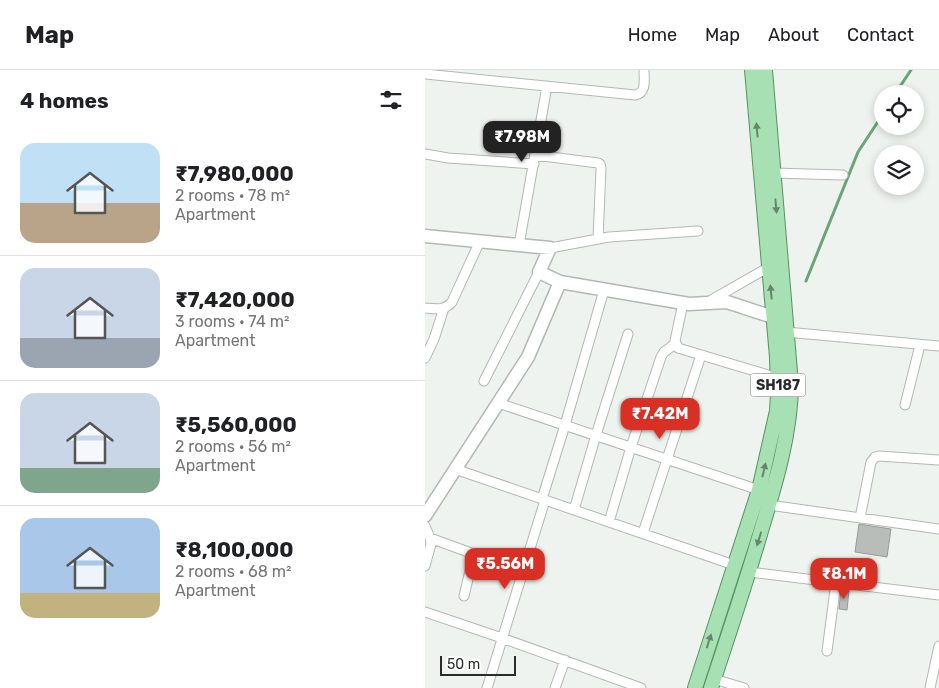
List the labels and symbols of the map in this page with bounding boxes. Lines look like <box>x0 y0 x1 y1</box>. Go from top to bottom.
pin: ₹7.98M <box>481 121 563 163</box>
one-way arrow <box>753 122 761 138</box>
one-way arrow <box>772 198 780 214</box>
one-way arrow <box>767 283 775 299</box>
road number: SH187 <box>751 374 805 396</box>
pin: ₹7.42M <box>619 398 701 440</box>
one-way arrow <box>760 462 768 478</box>
one-way arrow <box>754 532 762 547</box>
pin: ₹5.56M <box>464 548 546 590</box>
pin: ₹8.1M <box>809 558 879 600</box>
one-way arrow <box>706 634 713 649</box>
scale bar <box>440 653 516 676</box>

